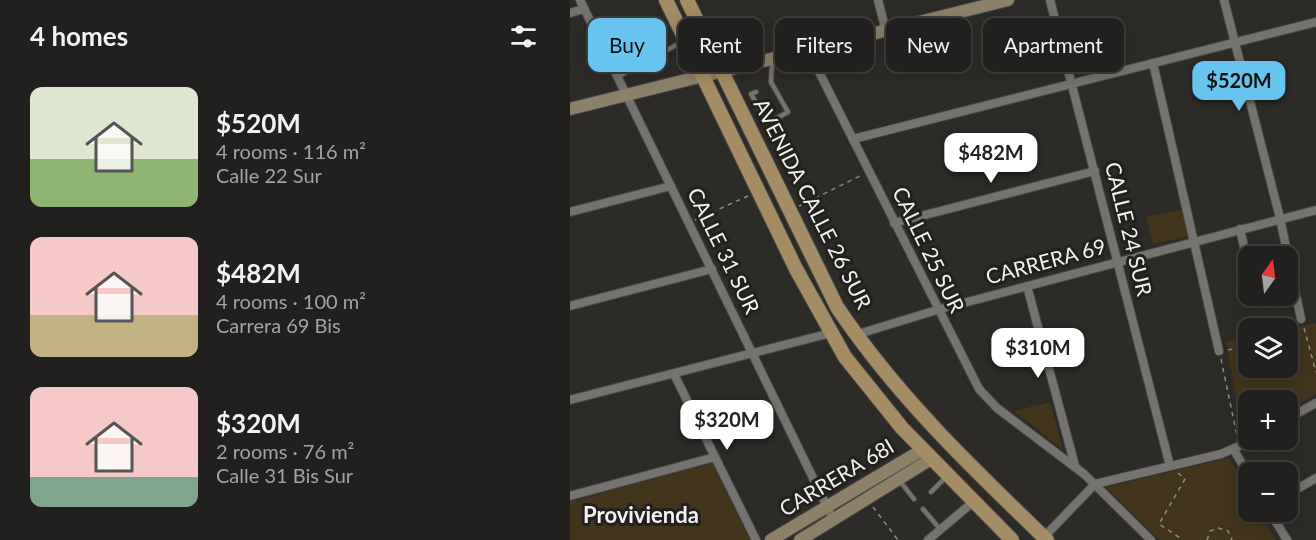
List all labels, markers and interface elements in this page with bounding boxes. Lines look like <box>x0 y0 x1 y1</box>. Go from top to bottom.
chip: Buy <box>588 18 666 72</box>
chip: Rent <box>678 18 763 72</box>
chip: Filters <box>775 18 874 72</box>
chip: New <box>886 18 971 72</box>
chip: Apartment <box>983 18 1124 72</box>
text: 4 homes <box>30 20 128 52</box>
icon: filters <box>507 20 540 53</box>
pin: $520M <box>1197 61 1281 112</box>
text: $520M <box>1206 68 1272 92</box>
street label: AVENIDA CALLE 26 SUR <box>749 94 878 313</box>
text: $520M <box>216 107 301 139</box>
icon: home <box>78 111 150 183</box>
pin: $482M <box>949 133 1033 184</box>
text: 4 rooms · 116 m² <box>216 139 366 163</box>
text: $482M <box>958 140 1024 164</box>
street label: CALLE 24 SUR <box>1101 159 1158 299</box>
text: Calle 22 Sur <box>216 163 322 187</box>
street label: CALLE 25 SUR <box>888 182 971 317</box>
street label: CALLE 31 SUR <box>683 183 766 318</box>
street label: CARRERA 69 <box>983 233 1108 289</box>
north arrow <box>1238 246 1298 306</box>
map controls <box>1238 246 1298 522</box>
text: $482M <box>216 257 301 289</box>
icon: home <box>78 261 150 333</box>
text: 4 rooms · 100 m² <box>216 289 366 313</box>
text: Carrera 69 Bis <box>216 313 341 337</box>
button: layers <box>1238 318 1298 378</box>
pin: $310M <box>996 328 1080 379</box>
text: $310M <box>1005 335 1071 359</box>
button: + <box>1238 390 1298 450</box>
pin: $320M <box>685 400 769 451</box>
text: $320M <box>216 407 301 439</box>
text: $320M <box>694 407 760 431</box>
icon: home <box>78 411 150 483</box>
street label: CARRERA 68I <box>775 433 898 521</box>
text: 2 rooms · 76 m² <box>216 439 354 463</box>
button: − <box>1238 462 1298 522</box>
text: Calle 31 Bis Sur <box>216 463 353 487</box>
district label: Provivienda <box>583 501 699 528</box>

